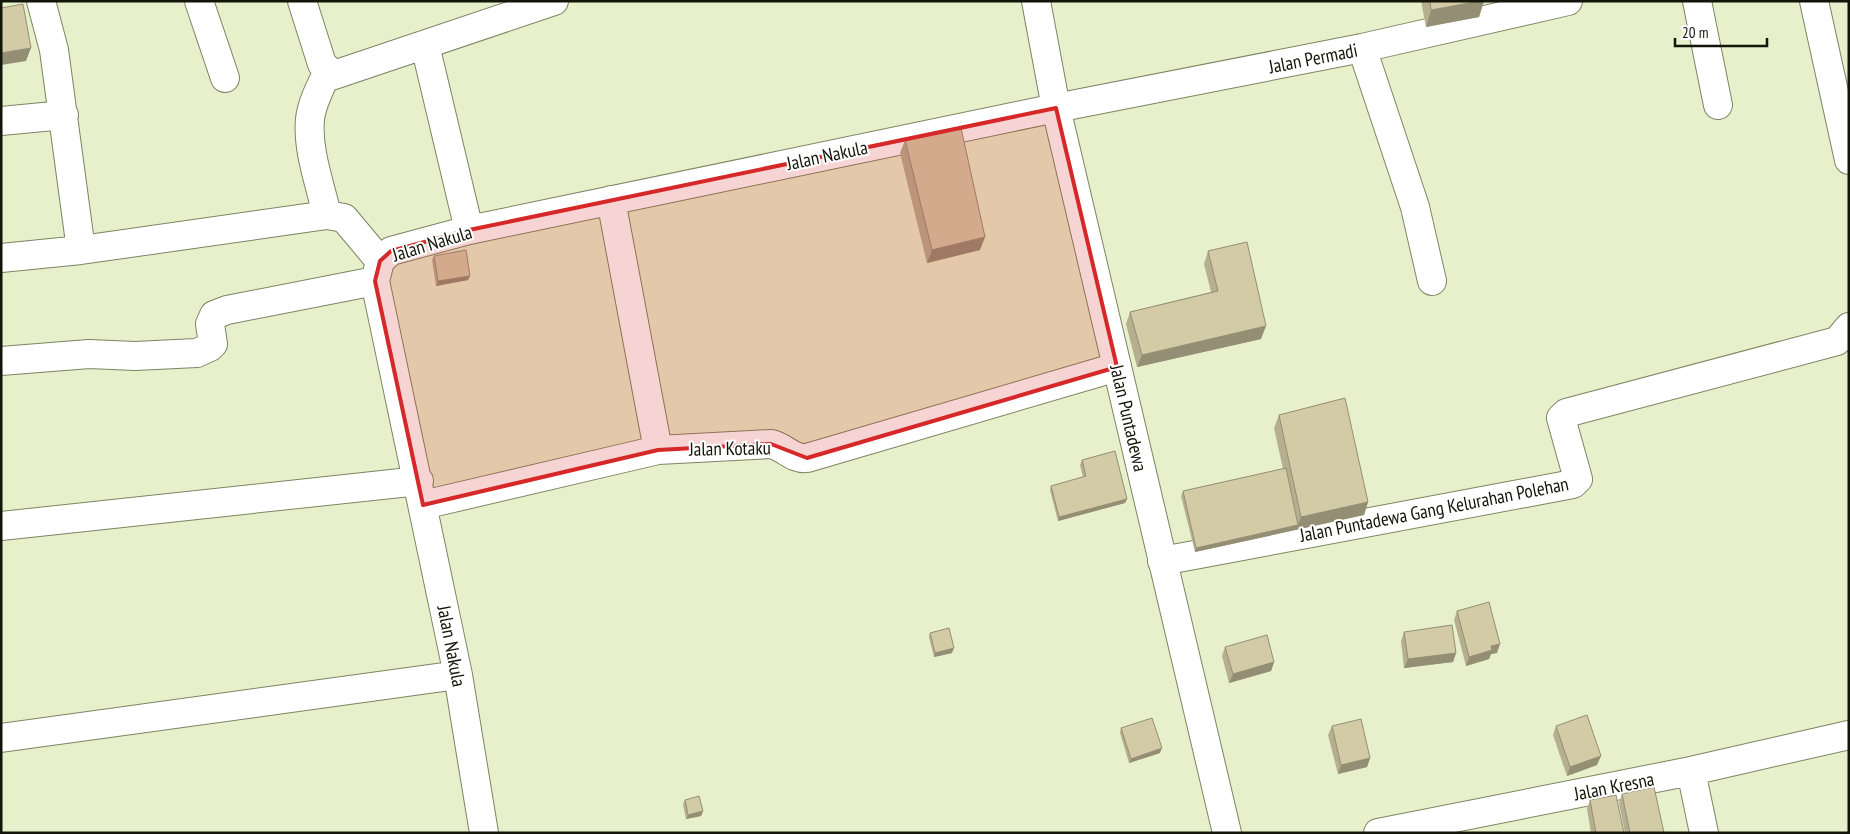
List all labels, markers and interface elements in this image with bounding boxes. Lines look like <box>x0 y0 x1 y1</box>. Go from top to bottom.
scale bar <box>1675 15 1768 47</box>
text: 20 m <box>1682 23 1708 42</box>
street label: Jalan Permadi <box>1266 38 1359 79</box>
street label: Jalan Nakula <box>783 135 870 175</box>
street label: Jalan Nakula <box>388 220 475 267</box>
street label: Jalan Puntadewa <box>1105 361 1153 474</box>
street label: Jalan Kotaku <box>688 435 771 461</box>
street label: Jalan Puntadewa Gang Kelurahan Polehan <box>1297 471 1570 547</box>
street label: Jalan Nakula <box>432 602 472 689</box>
street label: Jalan Kresna <box>1571 766 1656 806</box>

